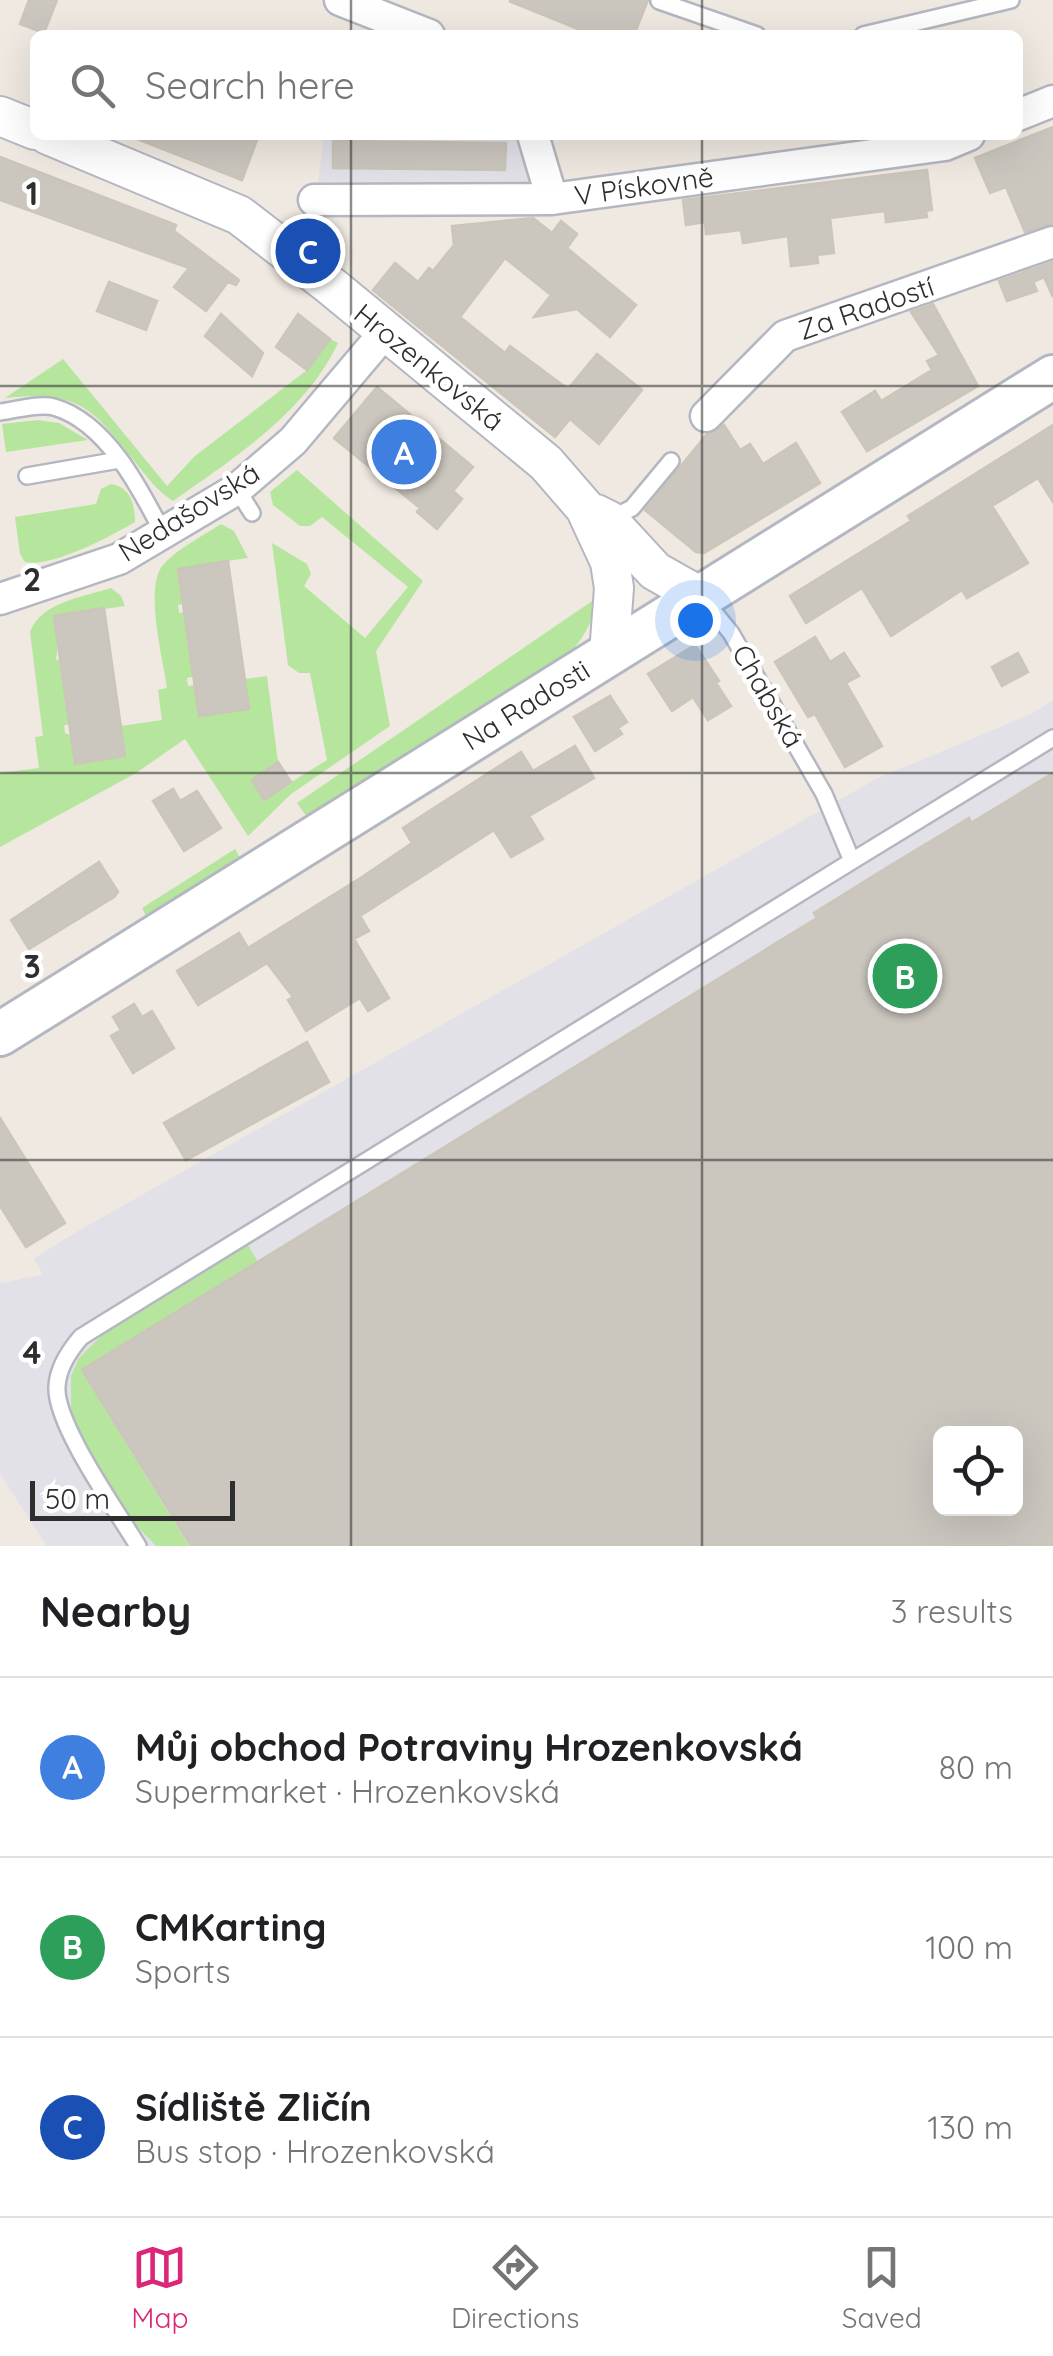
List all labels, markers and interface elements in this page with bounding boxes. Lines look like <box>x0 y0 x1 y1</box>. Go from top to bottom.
search box <box>30 30 1023 140</box>
icon: search <box>65 58 120 113</box>
text: Search here <box>145 61 355 109</box>
street label: V Pískovně <box>572 158 716 213</box>
text: 1 <box>26 173 38 213</box>
pin: C <box>276 214 340 288</box>
street label: Za Radostí <box>793 268 938 347</box>
street label: Hrozenkovská <box>347 295 511 438</box>
pin: A <box>372 414 436 490</box>
street label: Nedašovská <box>112 454 266 569</box>
text: 2 <box>23 559 41 599</box>
your location <box>670 595 721 646</box>
street label: Chabská <box>725 638 812 753</box>
street label: Na Radosti <box>456 652 596 757</box>
pin: B <box>872 938 938 1014</box>
text: 3 <box>23 946 41 986</box>
text: 4 <box>23 1332 42 1372</box>
map controls <box>933 1426 1023 1516</box>
button: locate <box>933 1426 1023 1516</box>
scale bar <box>30 1476 235 1520</box>
text: 50 m <box>45 1481 110 1516</box>
text: Nearby <box>40 1585 191 1638</box>
text: 3 results <box>891 1591 1013 1631</box>
text: Můj obchod Potraviny Hrozenkovská <box>135 1723 803 1771</box>
text: A <box>62 1747 83 1787</box>
text: 80 m <box>939 1747 1013 1787</box>
text: Supermarket · Hrozenkovská <box>135 1771 560 1811</box>
text: CMKarting <box>135 1903 327 1951</box>
text: B <box>62 1927 83 1967</box>
text: 100 m <box>925 1927 1013 1967</box>
text: Sports <box>135 1951 231 1991</box>
text: Sídliště Zličín <box>135 2083 372 2131</box>
text: C <box>62 2107 83 2147</box>
text: 130 m <box>927 2107 1013 2147</box>
text: Bus stop · Hrozenkovská <box>135 2131 495 2171</box>
tab: Map <box>131 2240 188 2335</box>
tab: Directions <box>451 2240 579 2335</box>
tab: Saved <box>842 2240 922 2335</box>

